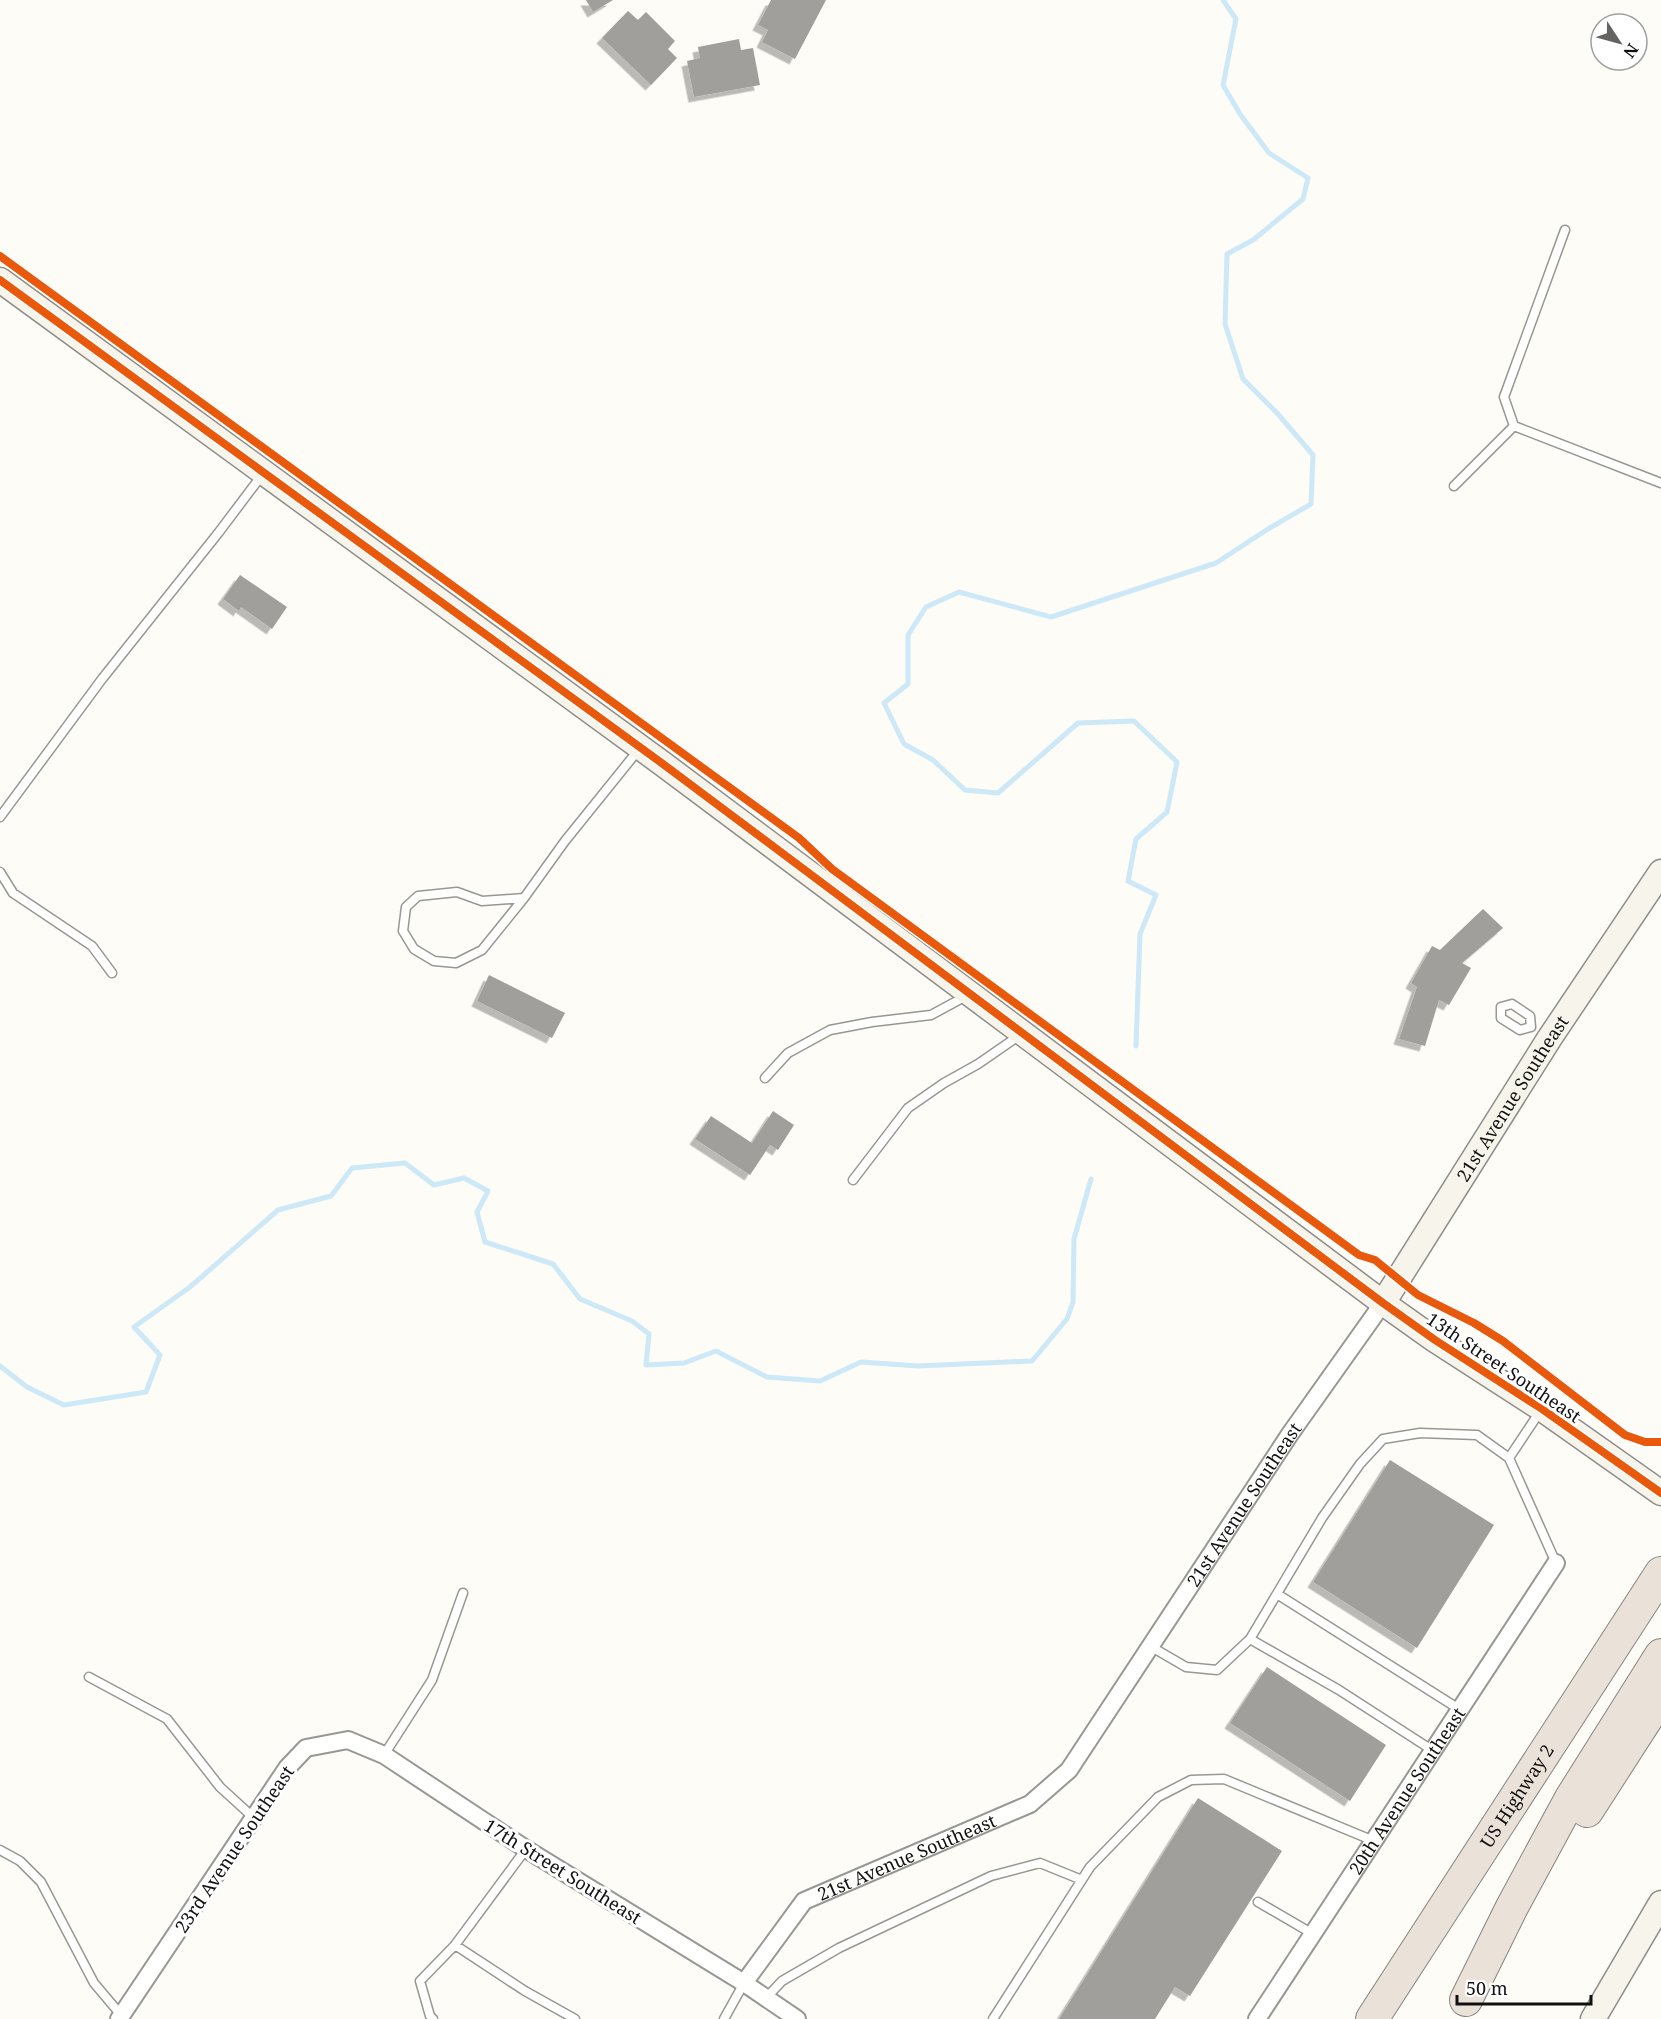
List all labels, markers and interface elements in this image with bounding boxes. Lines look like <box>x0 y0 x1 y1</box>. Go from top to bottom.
north arrow <box>1589 12 1649 72</box>
text: N <box>1618 39 1644 63</box>
street label: 21st Avenue Southeast <box>1451 1011 1574 1186</box>
street label: 13th Street Southeast <box>1422 1306 1586 1428</box>
street label: 21st Avenue Southeast <box>1181 1418 1306 1591</box>
street label: 20th Avenue Southeast <box>1343 1702 1470 1879</box>
street label: US Highway 2 <box>1474 1739 1559 1852</box>
street label: 23rd Avenue Southeast <box>169 1761 299 1937</box>
street label: 21st Avenue Southeast <box>813 1808 999 1906</box>
street label: 17th Street Southeast <box>480 1813 646 1929</box>
scale bar <box>1457 1968 1590 2006</box>
text: 50 m <box>1466 1976 1508 2000</box>

